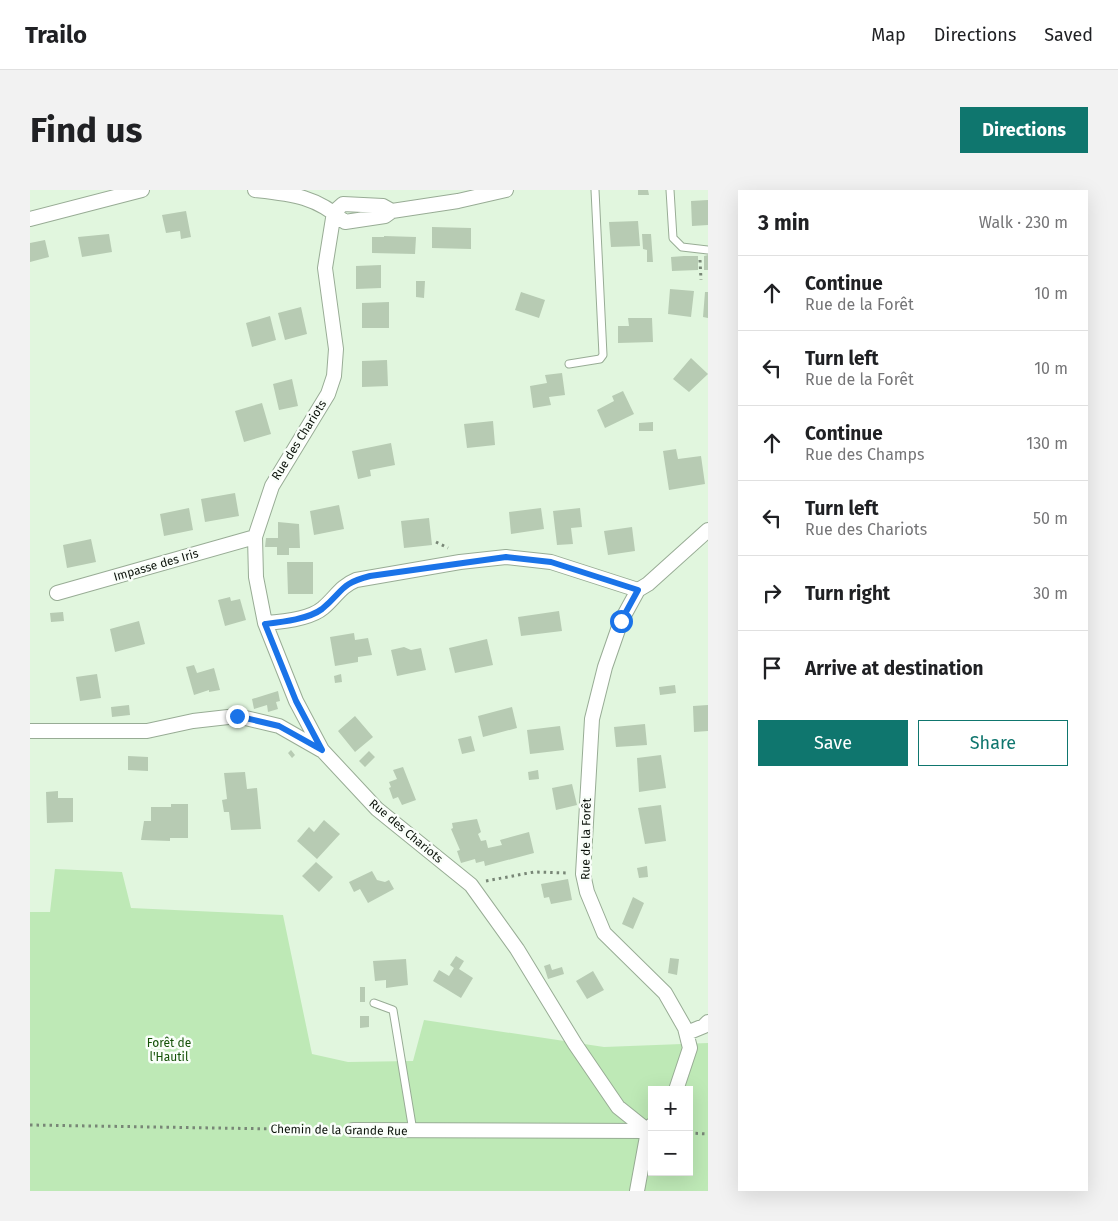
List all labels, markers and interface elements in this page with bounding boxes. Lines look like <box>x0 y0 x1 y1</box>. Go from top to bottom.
text: Trailo <box>25 21 87 49</box>
text: Map <box>871 24 906 46</box>
text: Directions <box>934 24 1016 46</box>
text: Saved <box>1044 24 1093 46</box>
button: Directions <box>960 107 1088 153</box>
text: Find us <box>30 109 142 151</box>
text: 3 min <box>758 210 810 236</box>
text: Walk · 230 m <box>979 213 1068 232</box>
text: Continue <box>805 272 883 295</box>
icon: ahead <box>758 279 786 307</box>
text: 10 m <box>1034 284 1068 303</box>
text: Rue de la Forêt <box>805 295 914 314</box>
text: Turn left <box>805 347 879 370</box>
icon: left <box>758 354 786 382</box>
text: 10 m <box>1034 359 1068 378</box>
text: Rue de la Forêt <box>805 370 914 389</box>
street label: Rue des Chariots <box>269 397 329 483</box>
text: Continue <box>805 422 883 445</box>
icon: ahead <box>758 429 786 457</box>
text: 130 m <box>1026 434 1068 453</box>
text: Rue des Champs <box>805 445 925 464</box>
text: Turn left <box>805 497 879 520</box>
icon: left <box>758 504 786 532</box>
text: 50 m <box>1033 509 1068 528</box>
text: Rue des Chariots <box>805 520 927 539</box>
street label: Impasse des Iris <box>112 546 200 584</box>
icon: right <box>758 579 786 607</box>
text: Turn right <box>805 582 890 605</box>
text: 30 m <box>1033 584 1068 603</box>
route start <box>610 610 633 633</box>
icon: arrive <box>758 654 786 682</box>
text: Arrive at destination <box>805 657 984 680</box>
route end <box>226 705 249 728</box>
button: Save <box>758 720 908 766</box>
button: Share <box>918 720 1068 766</box>
street label: Rue des Chariots <box>366 796 446 866</box>
street label: Rue de la Forêt <box>578 797 594 880</box>
park label: Forêt de l'Hautil <box>147 1036 191 1064</box>
map controls <box>648 1086 693 1176</box>
button: + <box>648 1086 693 1131</box>
street label: Chemin de la Grande Rue <box>270 1122 408 1138</box>
button: − <box>648 1131 693 1176</box>

